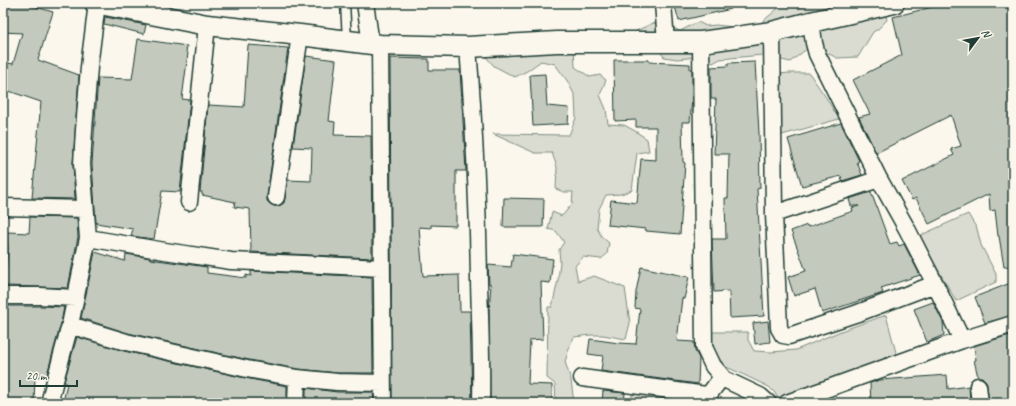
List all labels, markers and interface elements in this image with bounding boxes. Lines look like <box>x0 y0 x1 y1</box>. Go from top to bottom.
north arrow <box>958 18 998 58</box>
text: N <box>979 26 995 41</box>
scale bar <box>20 362 77 388</box>
text: 20 m <box>26 368 48 384</box>

